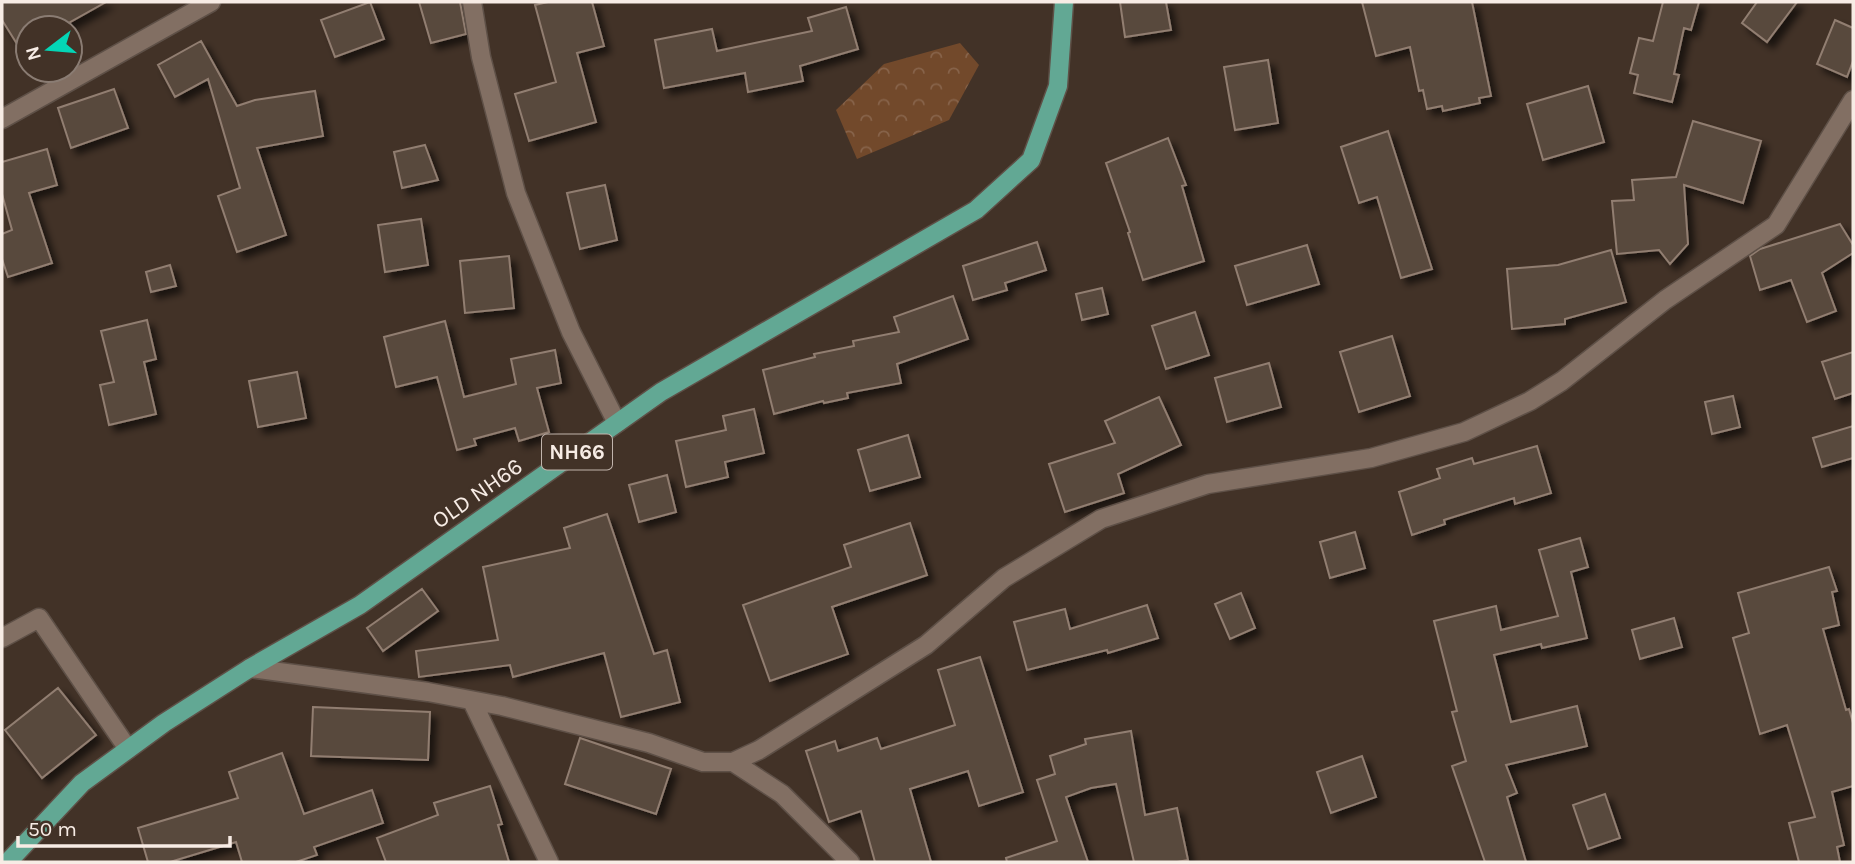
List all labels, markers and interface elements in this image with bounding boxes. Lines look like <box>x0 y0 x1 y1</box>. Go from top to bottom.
north arrow <box>14 14 84 84</box>
text: N <box>21 44 46 63</box>
road number: NH66 <box>542 434 612 470</box>
street label: OLD NH66 <box>427 453 527 534</box>
scale bar <box>18 804 229 848</box>
text: 50 m <box>28 817 77 841</box>

